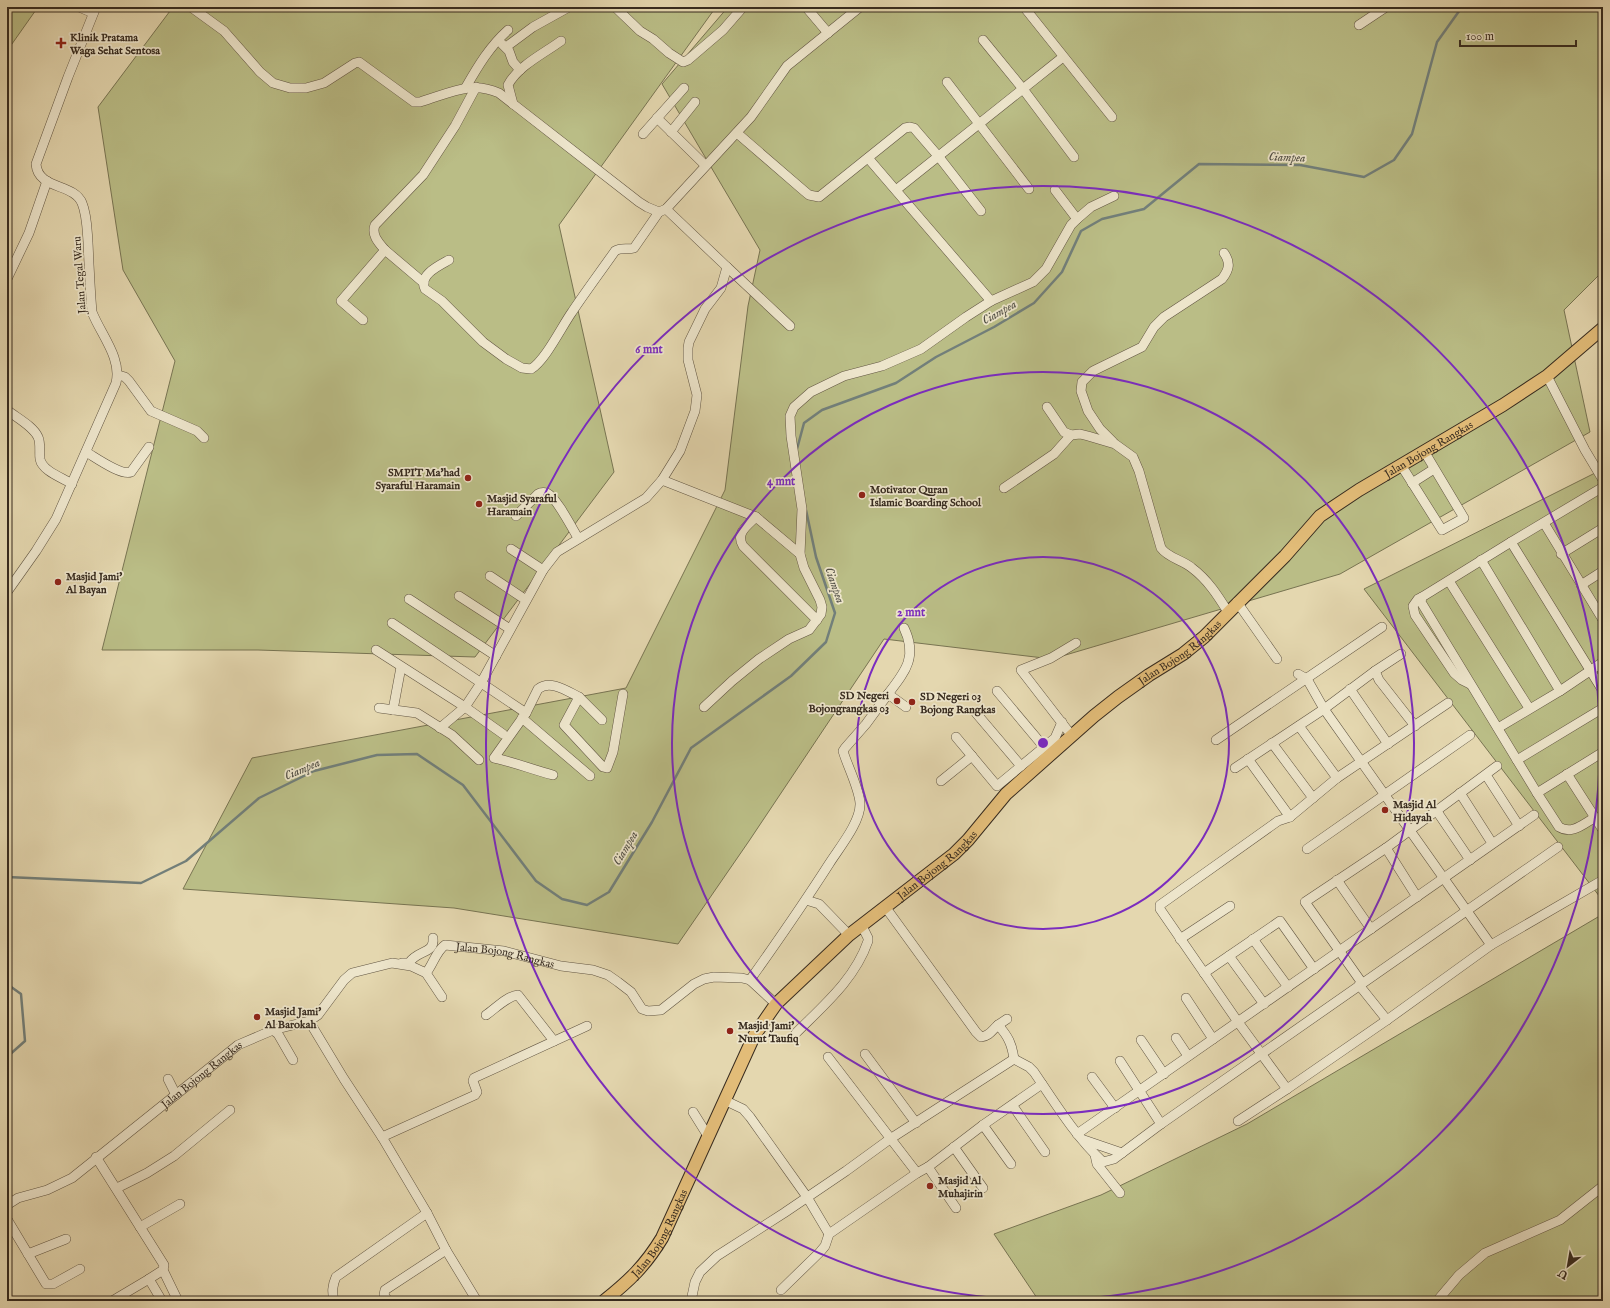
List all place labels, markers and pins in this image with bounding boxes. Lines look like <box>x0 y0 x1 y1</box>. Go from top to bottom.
place label: Klinik Pratama Waga Sehat Sentosa <box>69 31 160 58</box>
marker: Klinik Pratama Waga Sehat Sentosa <box>55 37 67 49</box>
place label: SMPIT Ma'had Syaraful Haramain <box>375 466 461 493</box>
marker: SMPIT Ma'had Syaraful Haramain <box>463 473 473 483</box>
place label: Motivator Quran Islamic Boarding School <box>870 483 982 510</box>
marker: Motivator Quran Islamic Boarding School <box>857 490 867 500</box>
place label: Masjid Syaraful Haramain <box>487 492 558 519</box>
marker: Masjid Syaraful Haramain <box>474 499 484 509</box>
place label: Masjid Jami' Al Bayan <box>65 570 122 597</box>
marker: Masjid Jami' Al Bayan <box>53 577 63 587</box>
place label: SD Negeri Bojongrangkas 03 <box>808 689 889 716</box>
place label: SD Negeri 03 Bojong Rangkas <box>920 690 995 717</box>
marker: SD Negeri Bojongrangkas 03 <box>892 696 902 706</box>
marker: SD Negeri 03 Bojong Rangkas <box>907 697 917 707</box>
centre of rings <box>1036 736 1050 750</box>
place label: Masjid Al Hidayah <box>1393 798 1437 825</box>
marker: Masjid Al Hidayah <box>1380 805 1390 815</box>
place label: Masjid Jami' Al Barokah <box>264 1005 321 1032</box>
marker: Masjid Jami' Al Barokah <box>252 1012 262 1022</box>
place label: Masjid Jami' Nurut Taufiq <box>737 1019 799 1046</box>
marker: Masjid Jami' Nurut Taufiq <box>725 1026 735 1036</box>
place label: Masjid Al Muhajirin <box>938 1174 983 1201</box>
marker: Masjid Al Muhajirin <box>925 1181 935 1191</box>

